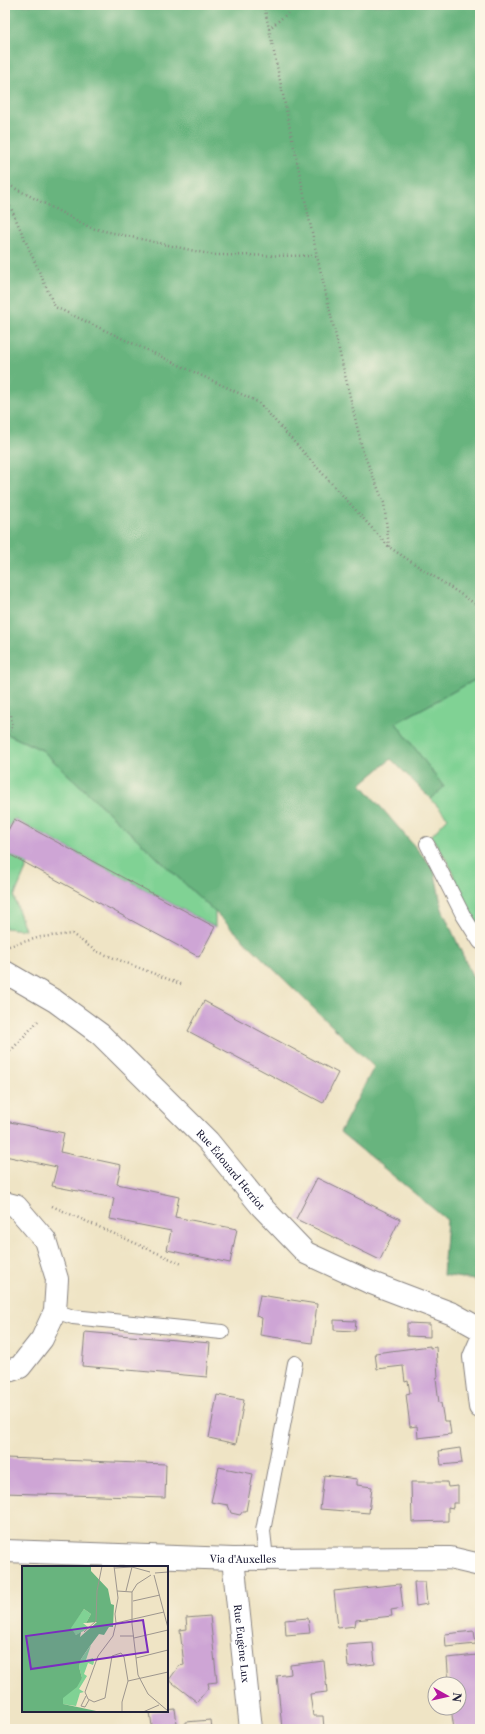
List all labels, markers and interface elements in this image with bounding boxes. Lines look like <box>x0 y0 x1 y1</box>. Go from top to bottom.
street label: Rue Édouard Herriot <box>193 1127 267 1213</box>
street label: Via d'Auxelles <box>208 1552 276 1566</box>
inset map <box>22 1566 168 1712</box>
street label: Rue Eugène Lux <box>231 1604 252 1684</box>
north arrow <box>427 1676 467 1716</box>
text: N <box>449 1692 464 1704</box>

